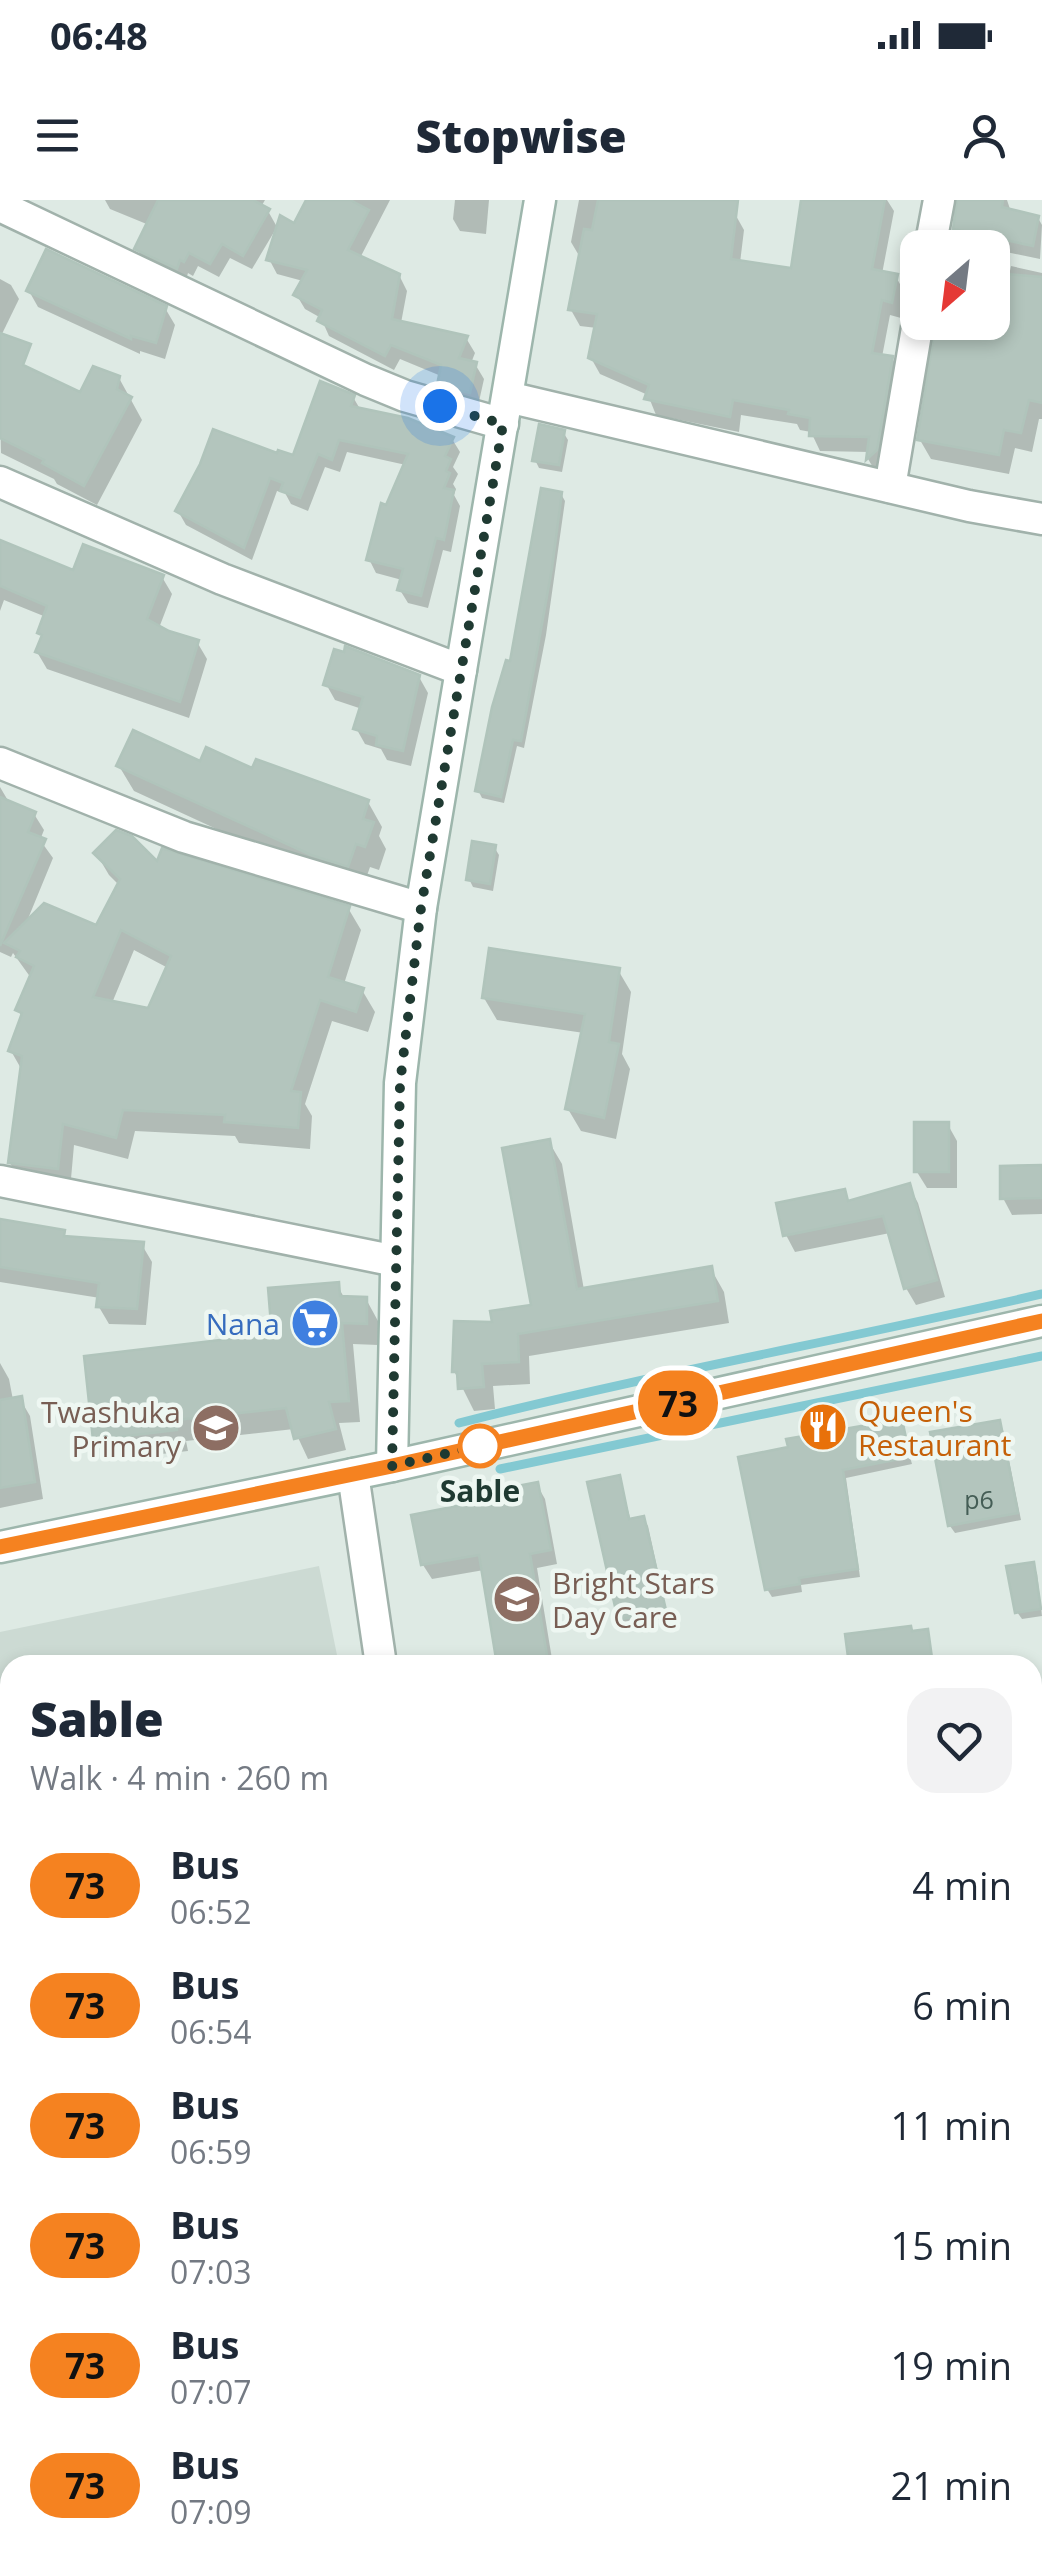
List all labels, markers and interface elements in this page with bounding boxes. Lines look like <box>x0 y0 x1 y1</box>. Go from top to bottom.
text: 06:48 <box>50 9 148 61</box>
text: Stopwise <box>416 105 626 166</box>
icon: menu <box>30 108 85 163</box>
icon: person <box>957 108 1012 163</box>
north arrow <box>900 230 1010 340</box>
map controls <box>900 230 1010 340</box>
your location <box>415 381 465 431</box>
supermarket icon: Nana <box>289 1297 341 1349</box>
place label: Nana <box>206 1303 280 1344</box>
line badge: 73 <box>633 1370 723 1436</box>
text: 73 <box>658 1380 698 1427</box>
place label: Queen's Restaurant <box>858 1390 1011 1465</box>
place label: Twashuka Primary <box>41 1391 182 1466</box>
restaurant icon: Queen's Restaurant <box>797 1401 849 1453</box>
school or university icon: Twashuka Primary <box>190 1402 242 1454</box>
marker: Sable <box>459 1425 501 1467</box>
place label: Sable <box>440 1470 520 1511</box>
house number: p6 <box>964 1482 994 1516</box>
place label: Bright Stars Day Care <box>552 1562 715 1637</box>
school or university icon: Bright Stars Day Care <box>491 1573 543 1625</box>
text: Sable <box>30 1686 164 1751</box>
button: heart <box>907 1688 1012 1793</box>
text: Walk · 4 min · 260 m <box>30 1756 329 1799</box>
text: Bus <box>170 1838 239 1890</box>
text: 4 min <box>912 1859 1012 1911</box>
text: 73 <box>65 1862 105 1909</box>
text: 06:52 <box>170 1890 252 1933</box>
text: Bus <box>170 1958 239 2010</box>
text: 6 min <box>912 1979 1012 2031</box>
text: 73 <box>65 1982 105 2029</box>
text: 06:54 <box>170 2010 252 2053</box>
text: Bus <box>170 2078 239 2130</box>
text: 11 min <box>891 2099 1012 2151</box>
text: 73 <box>65 2102 105 2149</box>
text: 06:59 <box>170 2130 252 2173</box>
text: Bus <box>170 2198 239 2250</box>
text: 15 min <box>891 2219 1012 2271</box>
text: 73 <box>65 2222 105 2269</box>
text: 07:03 <box>170 2250 252 2293</box>
text: Bus <box>170 2318 239 2370</box>
text: 19 min <box>891 2339 1012 2391</box>
text: 73 <box>65 2342 105 2389</box>
text: 07:07 <box>170 2370 252 2413</box>
text: Bus <box>170 2438 239 2490</box>
text: 21 min <box>891 2459 1012 2511</box>
text: 73 <box>65 2462 105 2509</box>
text: 07:09 <box>170 2490 252 2533</box>

